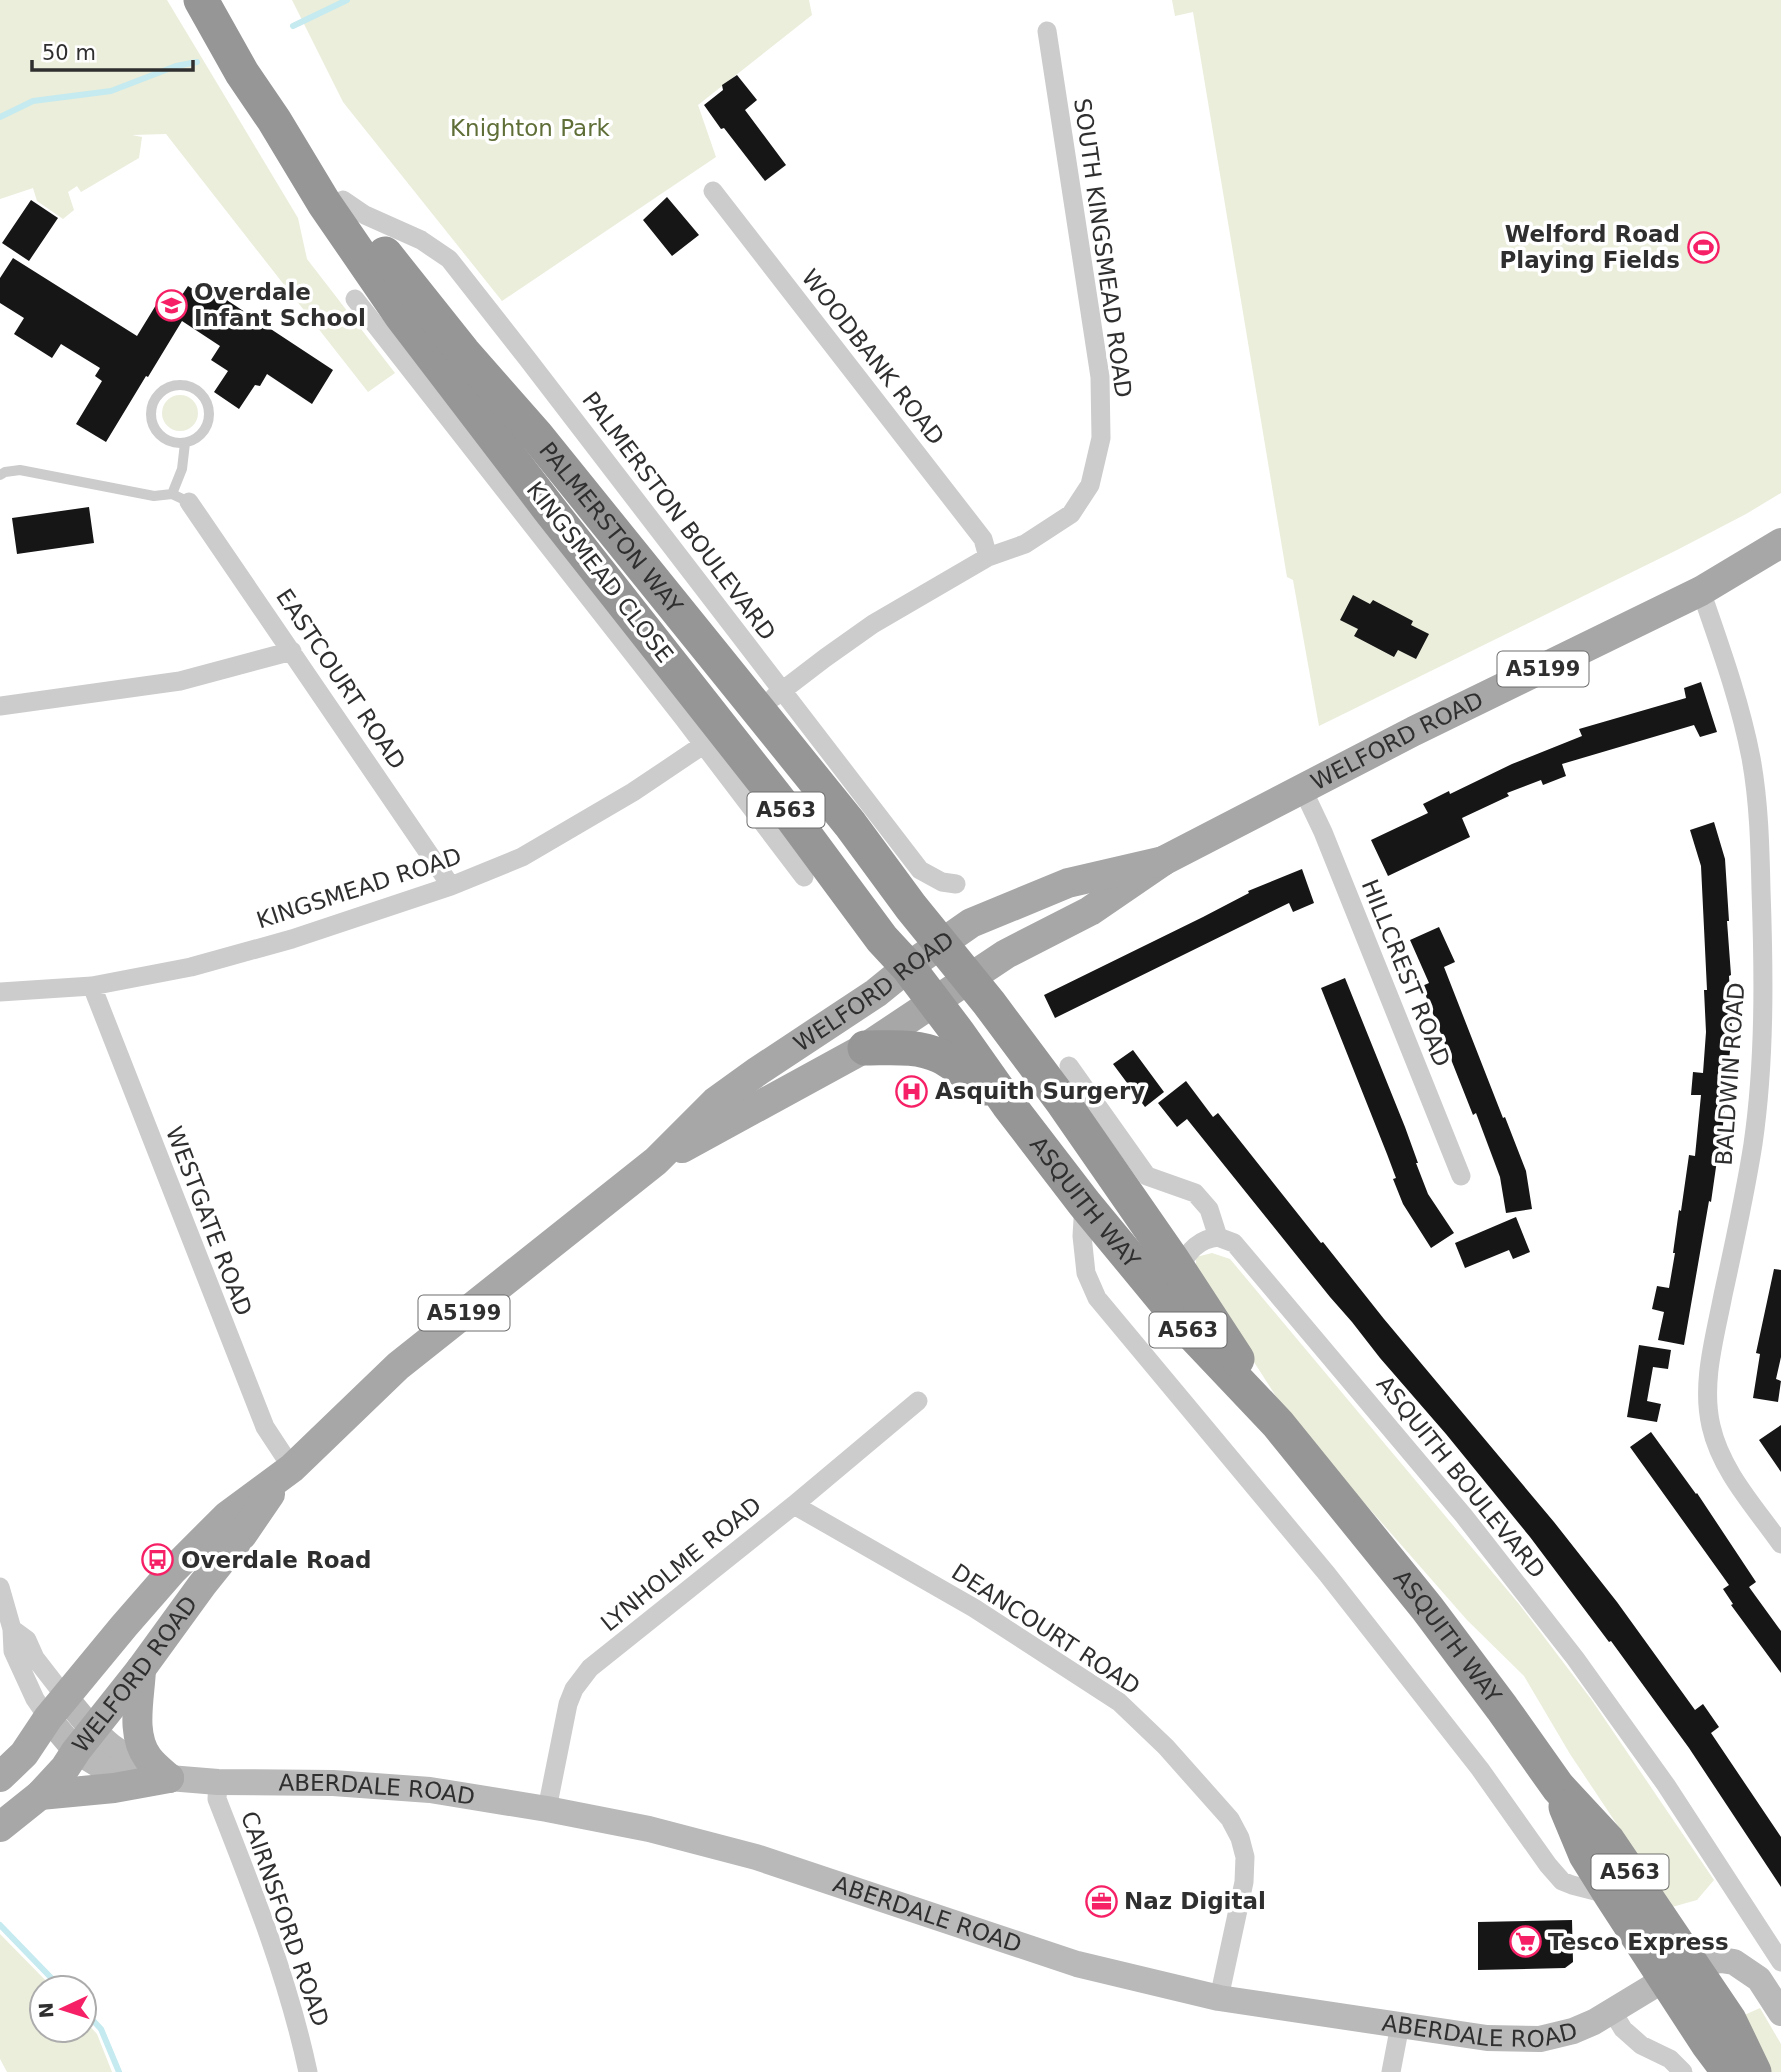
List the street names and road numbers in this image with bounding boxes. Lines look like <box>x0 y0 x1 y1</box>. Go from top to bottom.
street label: SOUTH KINGSMEAD ROAD <box>1069 97 1137 399</box>
street label: WOODBANK ROAD <box>797 264 949 450</box>
street label: PALMERSTON BOULEVARD <box>577 387 781 645</box>
street label: PALMERSTON WAY <box>534 437 688 619</box>
street label: KINGSMEAD CLOSE <box>521 477 679 667</box>
street label: EASTCOURT ROAD <box>271 584 411 774</box>
road number: A5199 <box>1498 652 1588 686</box>
street label: WELFORD ROAD <box>1307 686 1487 795</box>
road number: A563 <box>748 792 824 828</box>
street label: KINGSMEAD ROAD <box>253 843 465 933</box>
street label: HILLCREST ROAD <box>1357 876 1455 1070</box>
street label: WELFORD ROAD <box>789 926 959 1057</box>
street label: BALDWIN ROAD <box>1711 982 1749 1166</box>
street label: WESTGATE ROAD <box>161 1123 257 1319</box>
street label: ASQUITH WAY <box>1025 1132 1146 1274</box>
road number: A5199 <box>419 1296 510 1330</box>
road number: A563 <box>1150 1312 1226 1348</box>
street label: ASQUITH BOULEVARD <box>1372 1371 1550 1583</box>
street label: LYNHOLME ROAD <box>596 1492 766 1636</box>
street label: DEANCOURT ROAD <box>947 1558 1145 1700</box>
street label: ASQUITH WAY <box>1389 1565 1507 1709</box>
street label: WELFORD ROAD <box>67 1591 203 1758</box>
street label: ABERDALE ROAD <box>278 1770 477 1810</box>
street label: CAIRNSFORD ROAD <box>236 1808 334 2030</box>
road number: A563 <box>1592 1854 1668 1890</box>
street label: ABERDALE ROAD <box>830 1871 1025 1958</box>
street label: ABERDALE ROAD <box>1380 2009 1580 2052</box>

